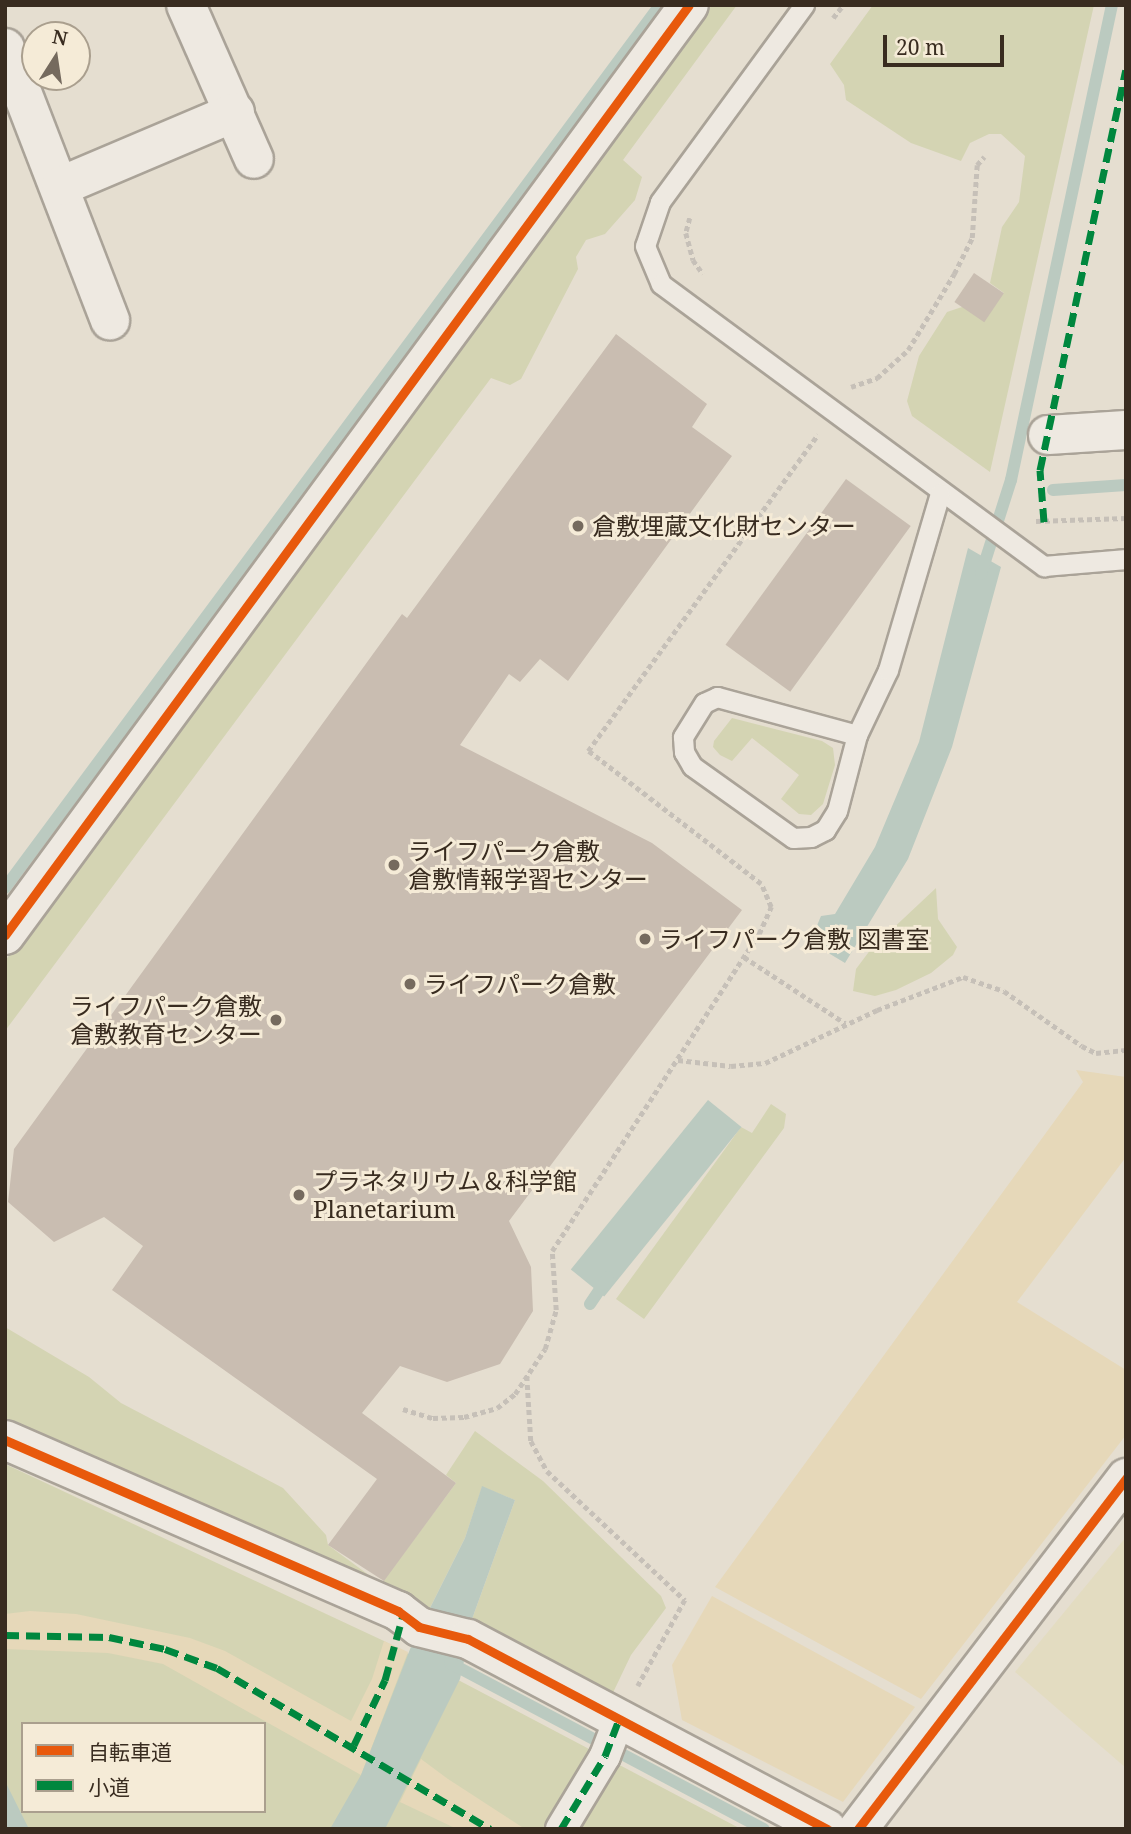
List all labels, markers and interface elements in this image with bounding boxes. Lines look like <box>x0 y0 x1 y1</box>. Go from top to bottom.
north arrow <box>21 21 91 91</box>
scale bar <box>886 21 1007 65</box>
text: N <box>50 23 70 52</box>
text: 20 m <box>896 33 945 61</box>
place label: 倉敷埋蔵文化財センター <box>592 512 856 540</box>
marker: 倉敷埋蔵文化財センター <box>570 518 586 534</box>
place label: ライフパーク倉敷 倉敷情報学習センター <box>408 837 648 893</box>
marker: ライフパーク倉敷 倉敷情報学習センター <box>386 857 402 873</box>
place label: ライフパーク倉敷 図書室 <box>659 925 929 953</box>
marker: ライフパーク倉敷 図書室 <box>637 931 653 947</box>
place label: ライフパーク倉敷 <box>424 970 616 998</box>
marker: ライフパーク倉敷 <box>402 976 418 992</box>
place label: ライフパーク倉敷 倉敷教育センター <box>70 992 262 1048</box>
marker: ライフパーク倉敷 倉敷教育センター <box>268 1012 284 1028</box>
place label: プラネタリウム＆科学館 Planetarium <box>313 1167 577 1223</box>
marker: プラネタリウム＆科学館 Planetarium <box>291 1187 307 1203</box>
legend <box>21 1722 266 1813</box>
text: 自転車道 <box>88 1738 172 1766</box>
text: 小道 <box>88 1773 130 1801</box>

